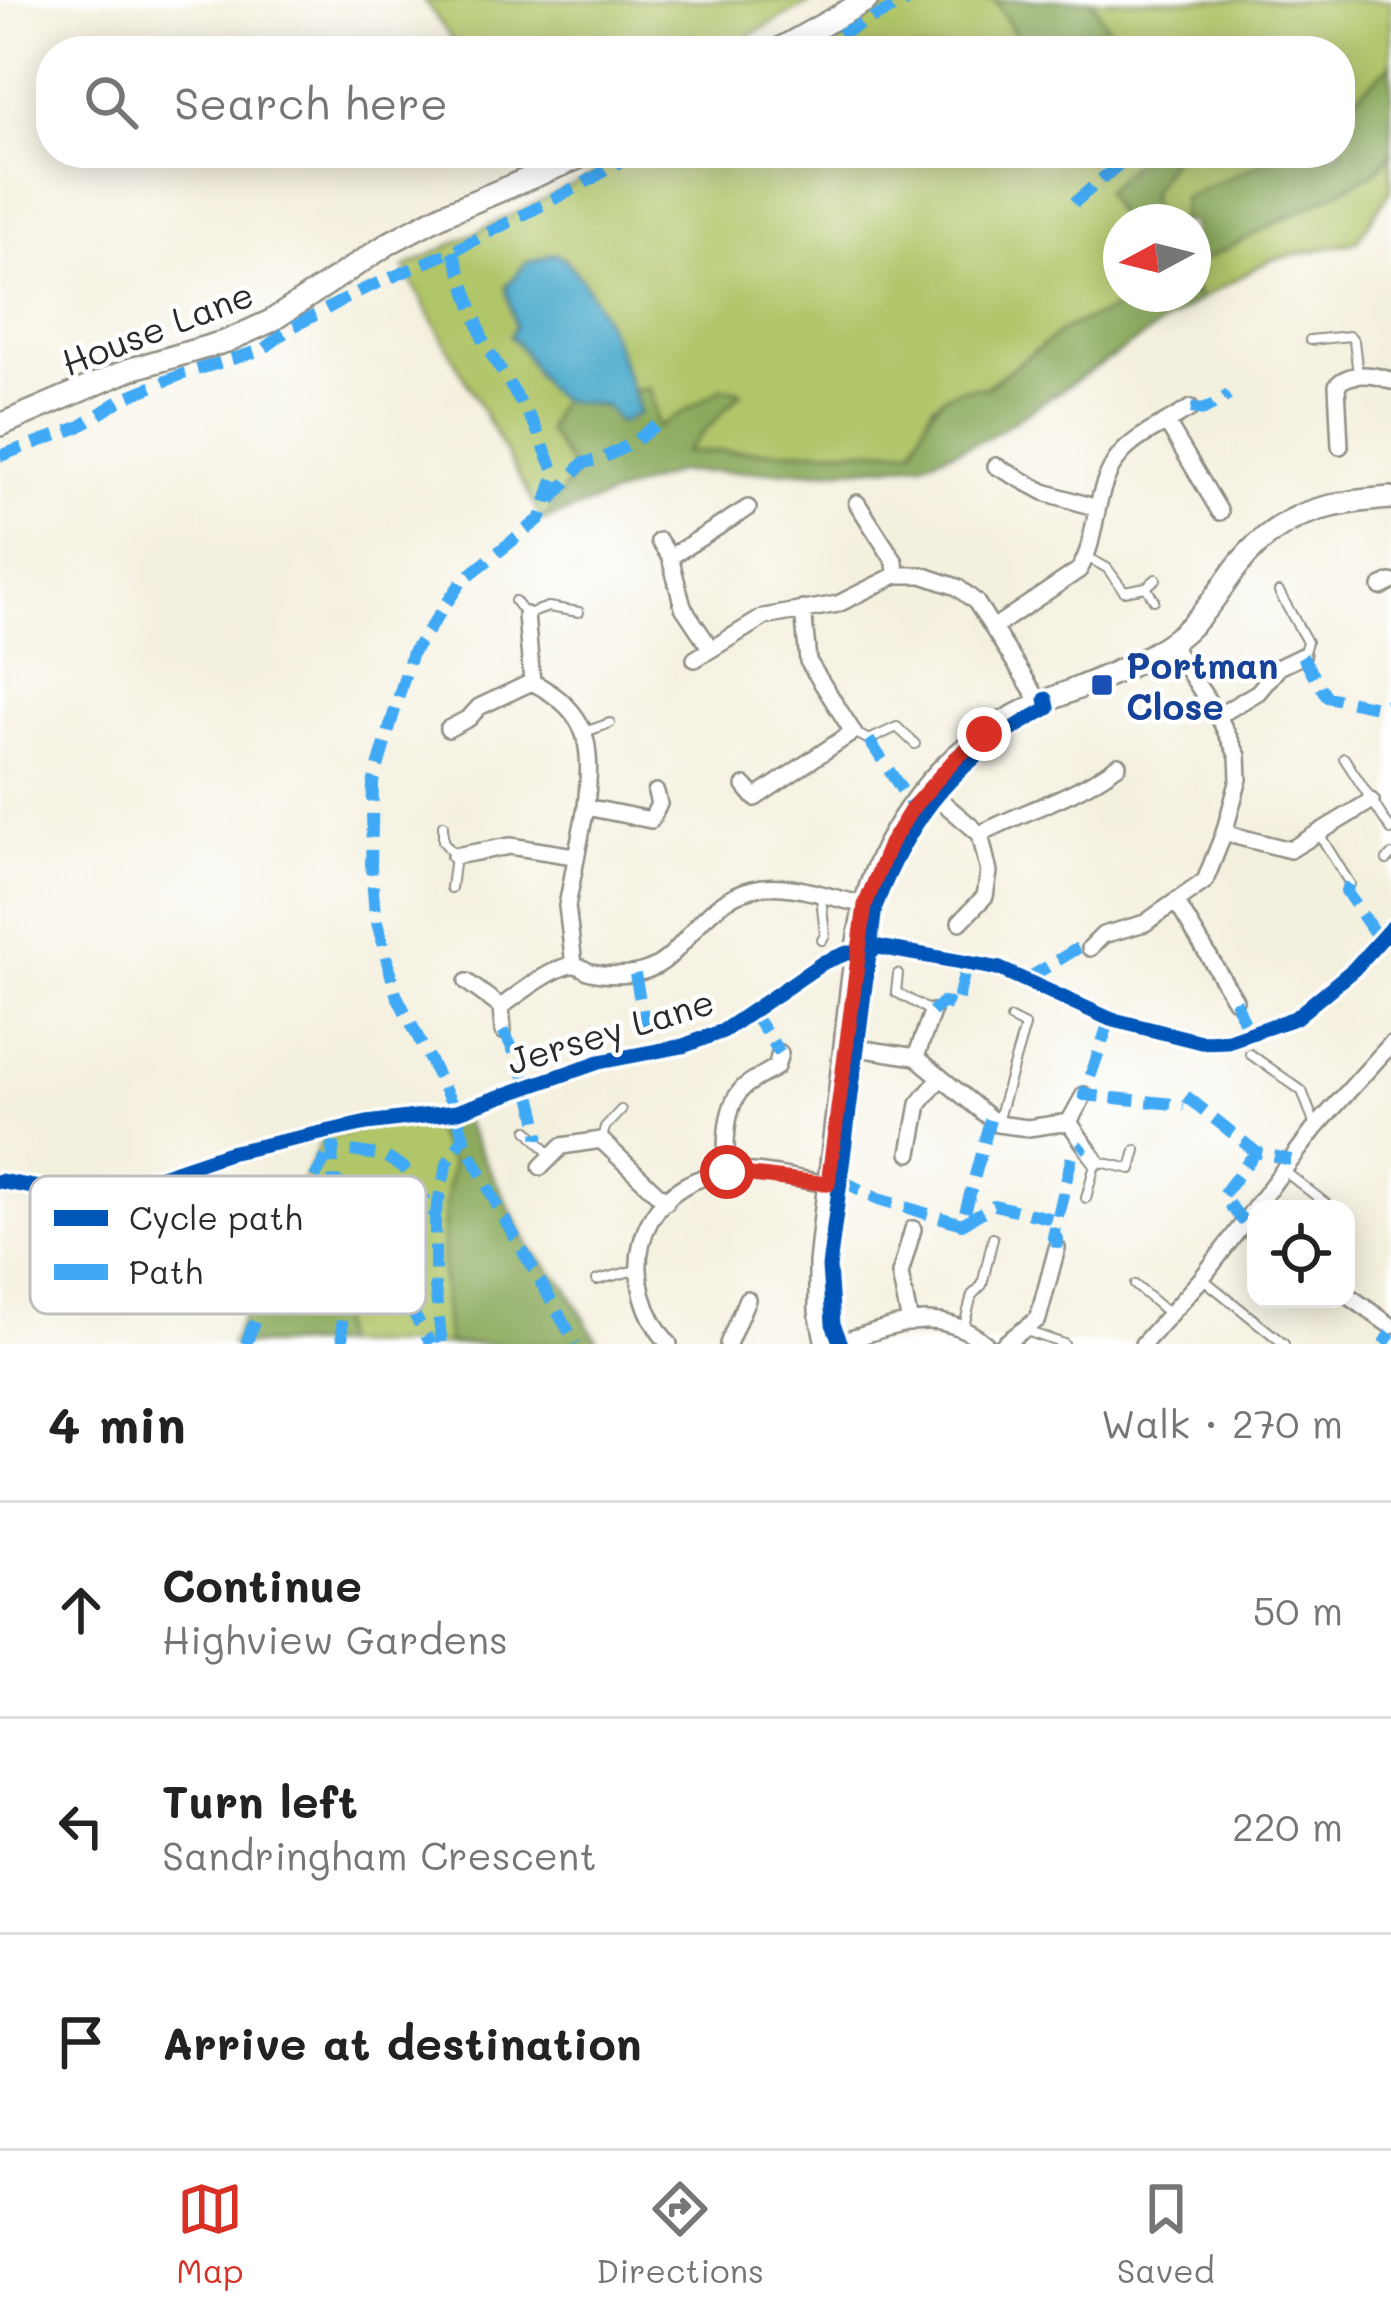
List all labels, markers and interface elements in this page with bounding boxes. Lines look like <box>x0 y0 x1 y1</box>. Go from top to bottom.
search box <box>36 36 1355 168</box>
icon: search <box>78 69 144 135</box>
text: Search here <box>174 73 448 131</box>
north arrow <box>1103 204 1211 312</box>
street label: House Lane <box>54 269 260 385</box>
place label: Portman Close <box>1126 641 1279 729</box>
marker: Portman Close <box>1089 672 1115 698</box>
route end <box>957 707 1011 761</box>
street label: Jersey Lane <box>501 976 719 1085</box>
route start <box>700 1145 754 1199</box>
legend <box>30 1176 426 1314</box>
text: Cycle path <box>129 1195 303 1239</box>
map controls <box>1247 1200 1355 1308</box>
button: locate <box>1247 1200 1355 1308</box>
text: Path <box>129 1249 203 1292</box>
text: 4 min <box>48 1389 186 1456</box>
text: Walk · 270 m <box>1101 1397 1343 1448</box>
text: Continue <box>162 1555 362 1613</box>
icon: ahead <box>48 1577 114 1643</box>
text: 50 m <box>1253 1584 1343 1635</box>
text: Highview Gardens <box>162 1613 508 1664</box>
text: Turn left <box>162 1771 358 1829</box>
icon: left <box>48 1793 114 1859</box>
text: 220 m <box>1232 1800 1343 1851</box>
text: Sandringham Crescent <box>162 1829 597 1880</box>
icon: arrive <box>48 2009 114 2075</box>
text: Arrive at destination <box>162 2013 642 2071</box>
tab: Map <box>176 2176 244 2291</box>
tab: Directions <box>596 2176 764 2291</box>
tab: Saved <box>1117 2176 1215 2291</box>

